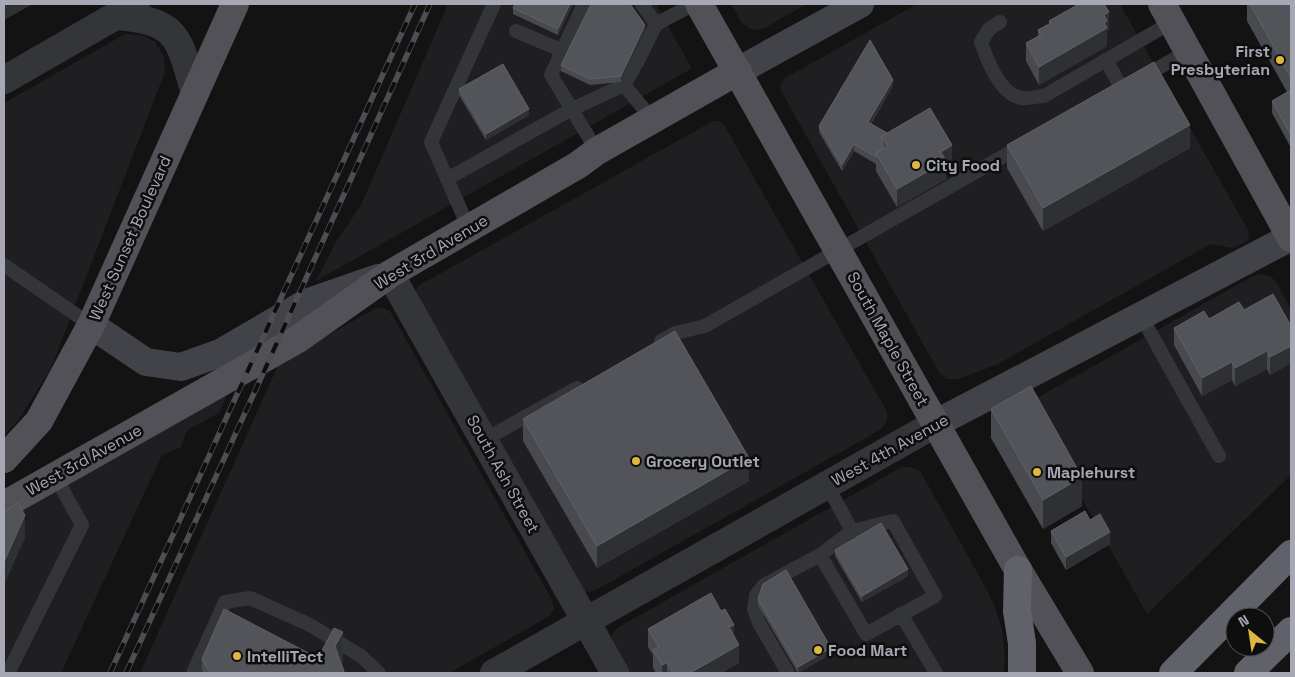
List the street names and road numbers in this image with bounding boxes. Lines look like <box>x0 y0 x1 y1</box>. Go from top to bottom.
street label: West Sunset Boulevard <box>84 152 176 324</box>
street label: West 3rd Avenue <box>370 210 492 294</box>
street label: South Maple Street <box>842 268 934 410</box>
street label: West 4th Avenue <box>828 409 952 491</box>
street label: South Ash Street <box>462 411 544 537</box>
street label: West 3rd Avenue <box>22 420 146 500</box>

